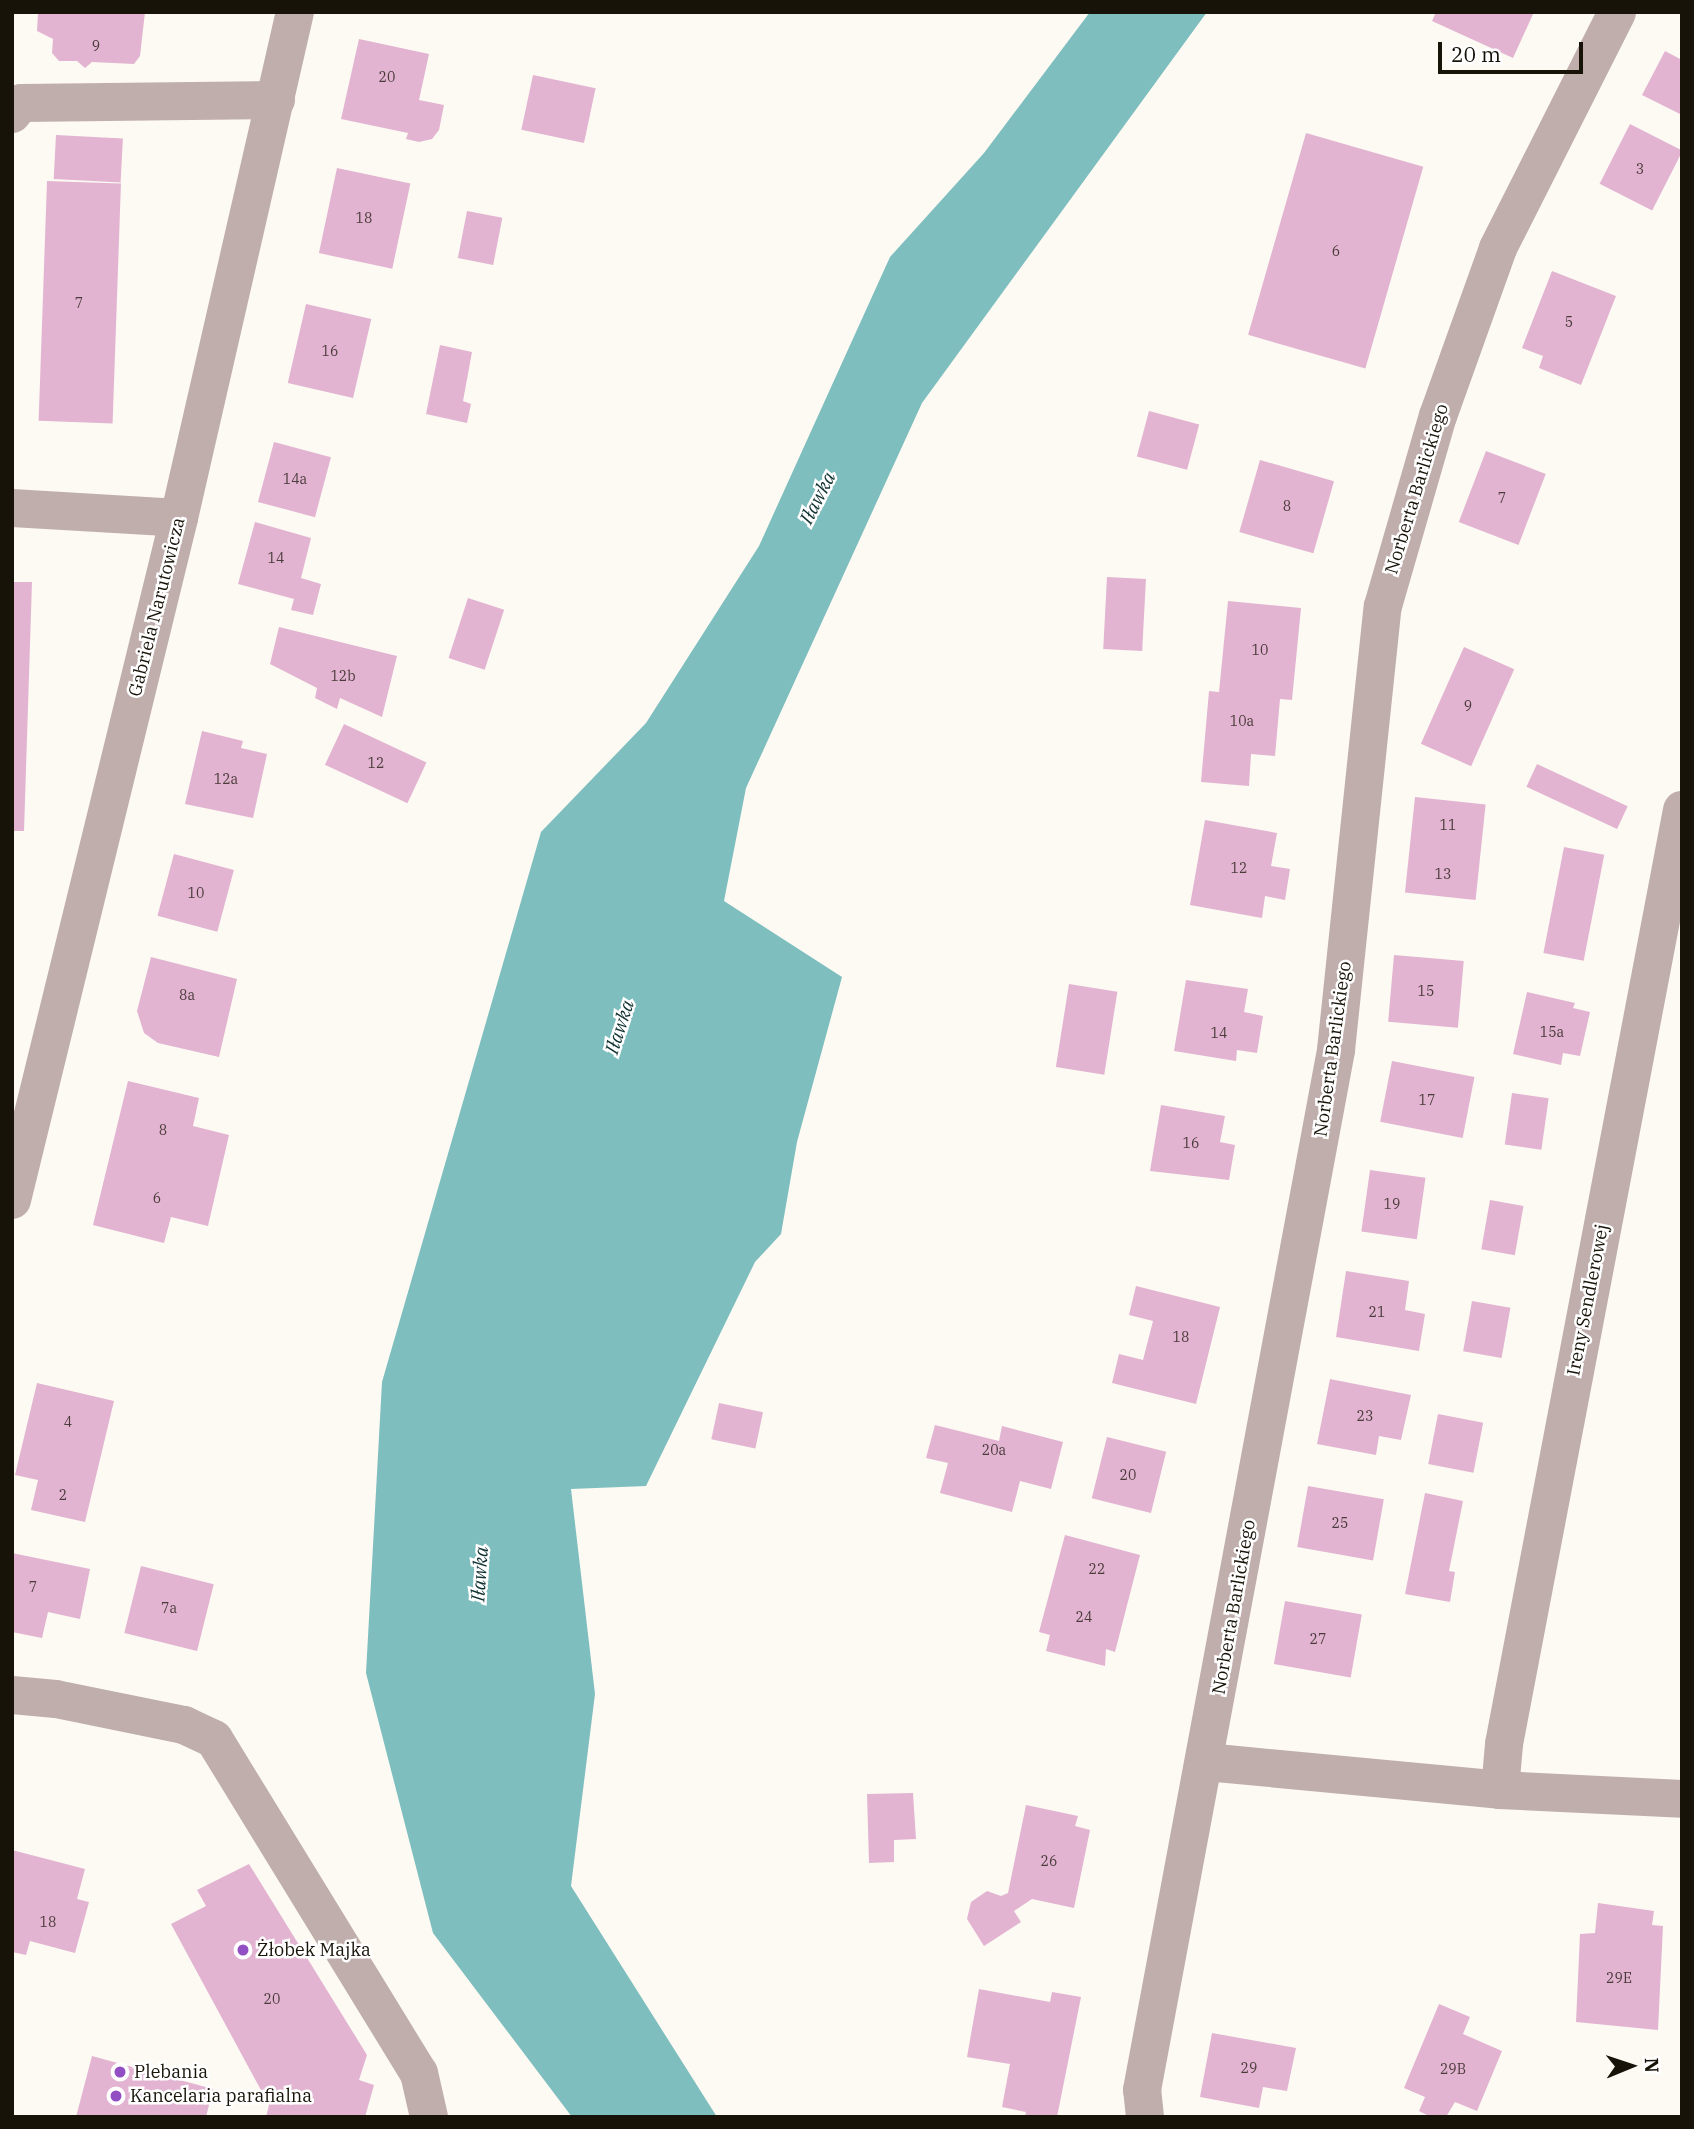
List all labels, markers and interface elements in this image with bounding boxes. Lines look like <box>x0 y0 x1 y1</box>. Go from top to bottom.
scale bar <box>1442 28 1587 72</box>
house number: 9 <box>92 38 100 54</box>
text: 20 m <box>1451 40 1501 68</box>
house number: 20 <box>379 69 395 85</box>
house number: 3 <box>1636 161 1644 177</box>
house number: 18 <box>356 210 372 226</box>
house number: 6 <box>1332 243 1340 259</box>
house number: 7 <box>75 295 83 311</box>
house number: 5 <box>1565 314 1573 330</box>
house number: 16 <box>322 343 338 359</box>
street label: Norberta Barlickiego <box>1381 401 1453 577</box>
water label: Iławka <box>795 468 841 528</box>
house number: 14a <box>283 471 307 487</box>
house number: 7 <box>1498 490 1506 506</box>
house number: 8 <box>1283 498 1291 514</box>
street label: Gabriela Narutowicza <box>124 515 190 699</box>
house number: 14 <box>268 550 284 566</box>
house number: 10 <box>1252 642 1268 658</box>
house number: 12b <box>330 668 356 684</box>
house number: 9 <box>1464 698 1472 714</box>
house number: 10a <box>1230 713 1254 729</box>
house number: 12 <box>368 755 384 771</box>
house number: 12a <box>214 771 238 787</box>
house number: 11 <box>1440 817 1456 833</box>
house number: 12 <box>1231 860 1247 876</box>
house number: 13 <box>1435 866 1451 882</box>
house number: 10 <box>188 885 204 901</box>
street label: Norberta Barlickiego <box>1310 960 1356 1138</box>
house number: 15 <box>1418 983 1434 999</box>
house number: 8a <box>179 987 195 1003</box>
water label: Iławka <box>601 997 639 1057</box>
house number: 15a <box>1540 1024 1564 1040</box>
house number: 14 <box>1211 1025 1227 1041</box>
house number: 17 <box>1419 1092 1435 1108</box>
house number: 8 <box>159 1122 167 1138</box>
house number: 16 <box>1183 1135 1199 1151</box>
house number: 6 <box>153 1190 161 1206</box>
house number: 19 <box>1384 1196 1400 1212</box>
street label: Ireny Sendlerowej <box>1563 1223 1613 1377</box>
house number: 21 <box>1369 1304 1385 1320</box>
house number: 18 <box>1173 1329 1189 1345</box>
house number: 23 <box>1357 1408 1373 1424</box>
house number: 4 <box>64 1414 72 1430</box>
house number: 20a <box>982 1442 1006 1458</box>
house number: 20 <box>1120 1467 1136 1483</box>
house number: 2 <box>59 1487 67 1503</box>
house number: 25 <box>1332 1515 1348 1531</box>
street label: Norberta Barlickiego <box>1208 1518 1260 1696</box>
water label: Iławka <box>467 1546 493 1602</box>
house number: 22 <box>1089 1561 1105 1577</box>
house number: 7 <box>29 1579 37 1595</box>
house number: 7a <box>161 1600 177 1616</box>
house number: 24 <box>1076 1609 1092 1625</box>
house number: 27 <box>1310 1631 1326 1647</box>
house number: 26 <box>1041 1853 1057 1869</box>
house number: 18 <box>40 1914 56 1930</box>
place label: Żłobek Majka <box>257 1939 371 1961</box>
marker: Żłobek Majka <box>235 1942 251 1958</box>
house number: 29E <box>1606 1970 1632 1986</box>
house number: 20 <box>264 1991 280 2007</box>
north arrow <box>1596 2031 1666 2101</box>
text: N <box>1640 2057 1664 2073</box>
house number: 29 <box>1241 2060 1257 2076</box>
place label: Plebania <box>134 2061 208 2083</box>
house number: 29B <box>1440 2061 1466 2077</box>
marker: Plebania <box>112 2064 128 2080</box>
place label: Kancelaria parafialna <box>130 2085 312 2107</box>
marker: Kancelaria parafialna <box>108 2088 124 2104</box>

